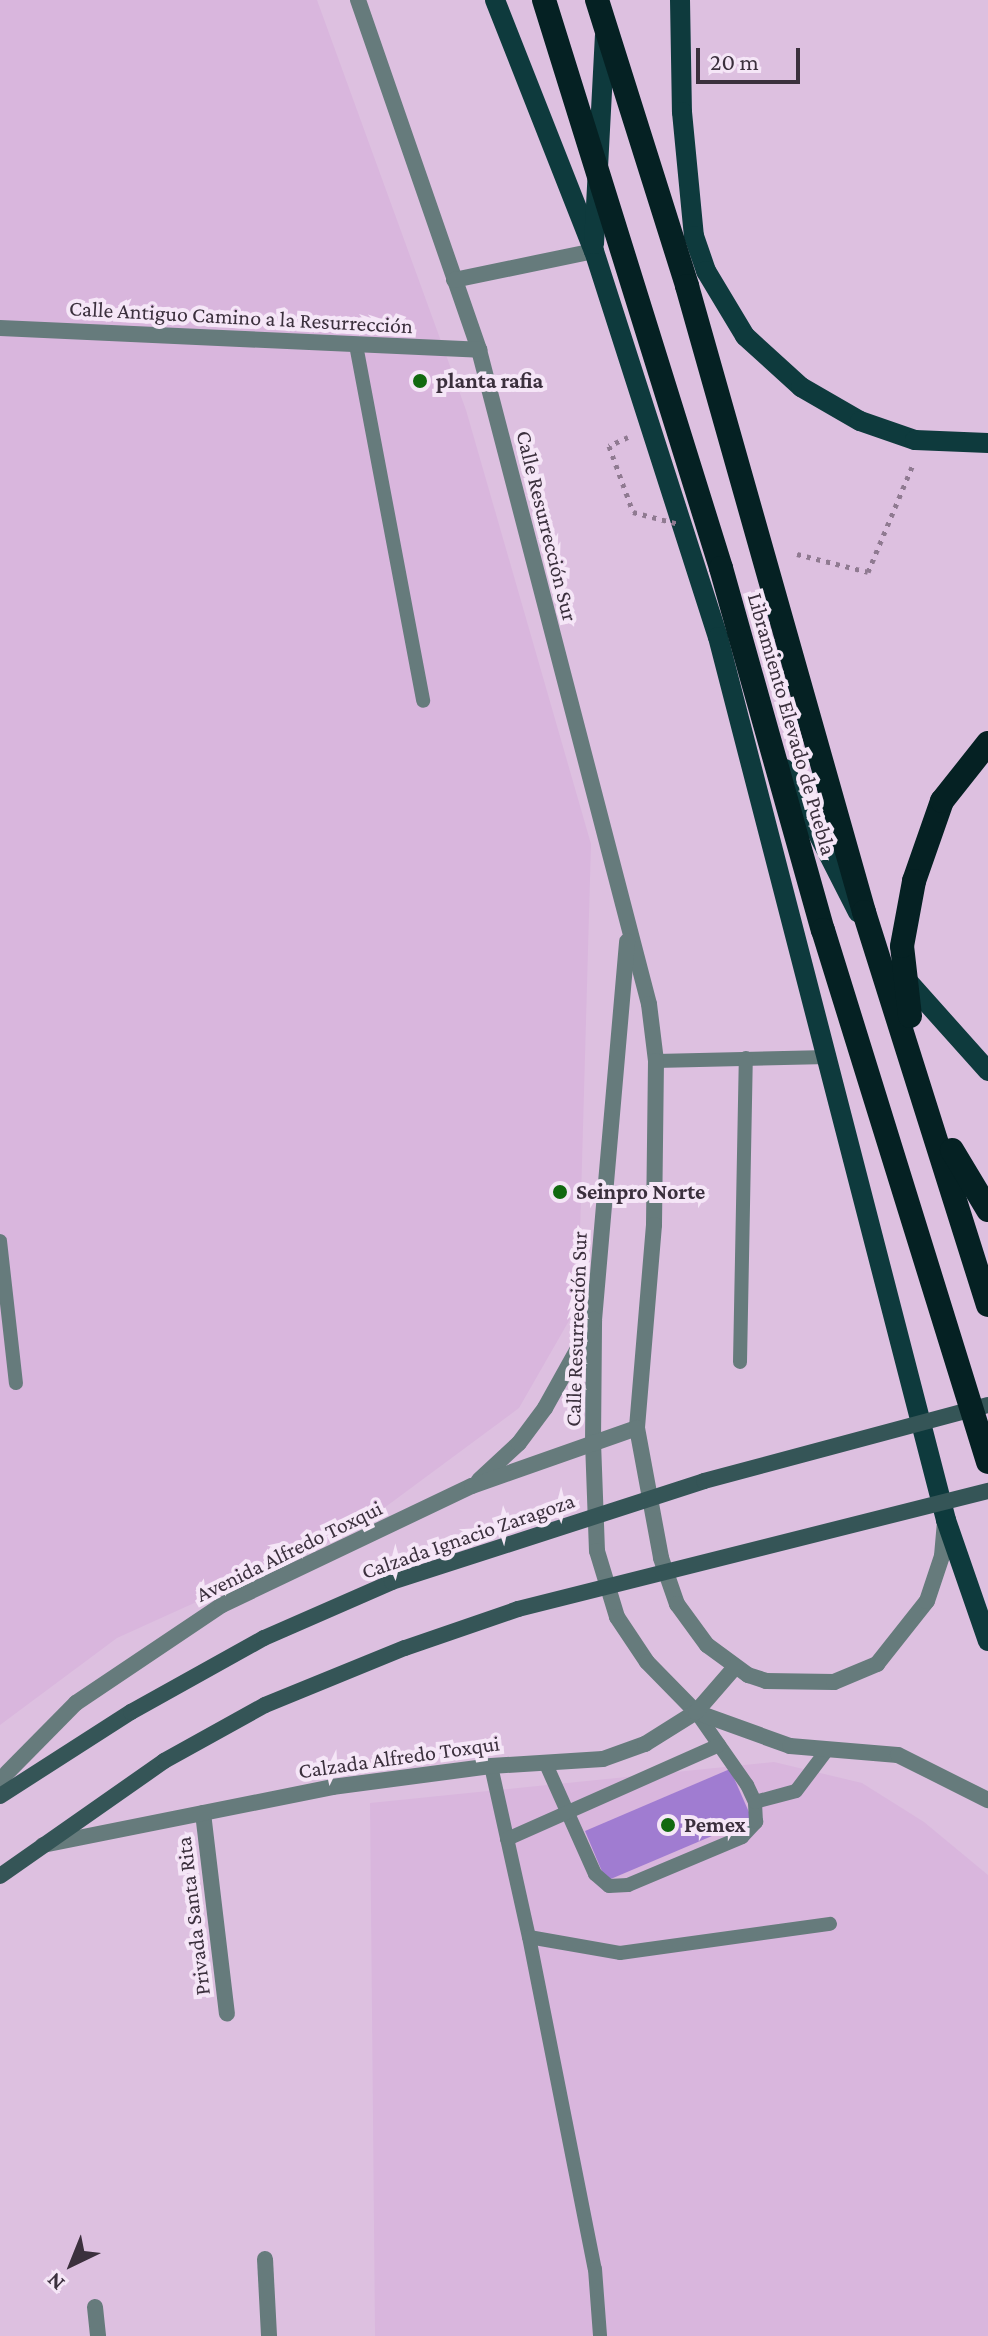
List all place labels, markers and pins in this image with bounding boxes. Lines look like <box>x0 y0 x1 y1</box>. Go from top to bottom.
place label: planta rafia <box>436 368 543 394</box>
marker: planta rafia <box>411 372 429 390</box>
place label: Seinpro Norte <box>576 1179 705 1205</box>
marker: Seinpro Norte <box>551 1183 569 1201</box>
place label: Pemex <box>684 1812 746 1838</box>
marker: Pemex <box>659 1816 677 1834</box>

